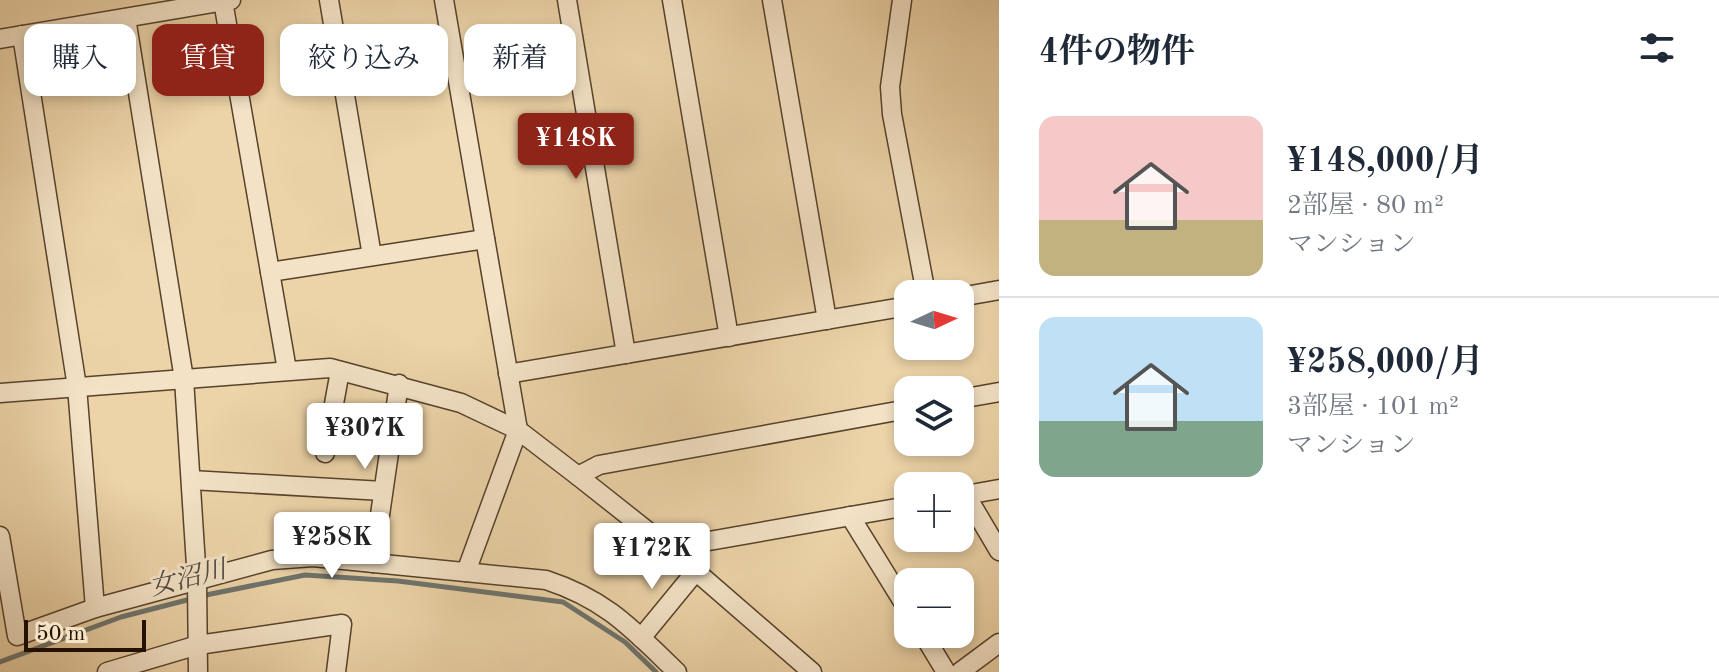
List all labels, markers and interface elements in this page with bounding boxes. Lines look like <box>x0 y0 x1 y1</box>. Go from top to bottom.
chip: 購入 <box>24 24 136 96</box>
chip: 賃貸 <box>152 24 264 96</box>
chip: 絞り込み <box>280 24 448 96</box>
chip: 新着 <box>464 24 576 96</box>
icon: filters <box>1635 26 1679 70</box>
text: 4件の物件 <box>1039 36 1195 70</box>
pin: ¥148K <box>520 113 632 181</box>
text: ¥148K <box>536 126 616 152</box>
text: ¥148,000/月 <box>1287 145 1484 179</box>
icon: home <box>1103 148 1199 244</box>
text: 2部屋 · 80 m² <box>1287 193 1444 219</box>
text: マンション <box>1287 232 1416 258</box>
north arrow <box>894 280 974 360</box>
map controls <box>894 280 974 648</box>
text: ¥258,000/月 <box>1287 346 1484 380</box>
icon: home <box>1103 349 1199 445</box>
button: layers <box>894 376 974 456</box>
text: 3部屋 · 101 m² <box>1287 394 1459 420</box>
pin: ¥307K <box>309 403 421 471</box>
text: ¥307K <box>325 416 405 442</box>
text: マンション <box>1287 433 1416 459</box>
button: + <box>894 472 974 552</box>
pin: ¥258K <box>276 512 388 580</box>
pin: ¥172K <box>596 523 708 591</box>
text: ¥258K <box>292 525 372 551</box>
text: ¥172K <box>612 536 692 562</box>
water label: 女沼川 <box>147 554 232 601</box>
button: − <box>894 568 974 648</box>
scale bar <box>24 616 146 652</box>
text: 50 m <box>36 623 85 645</box>

